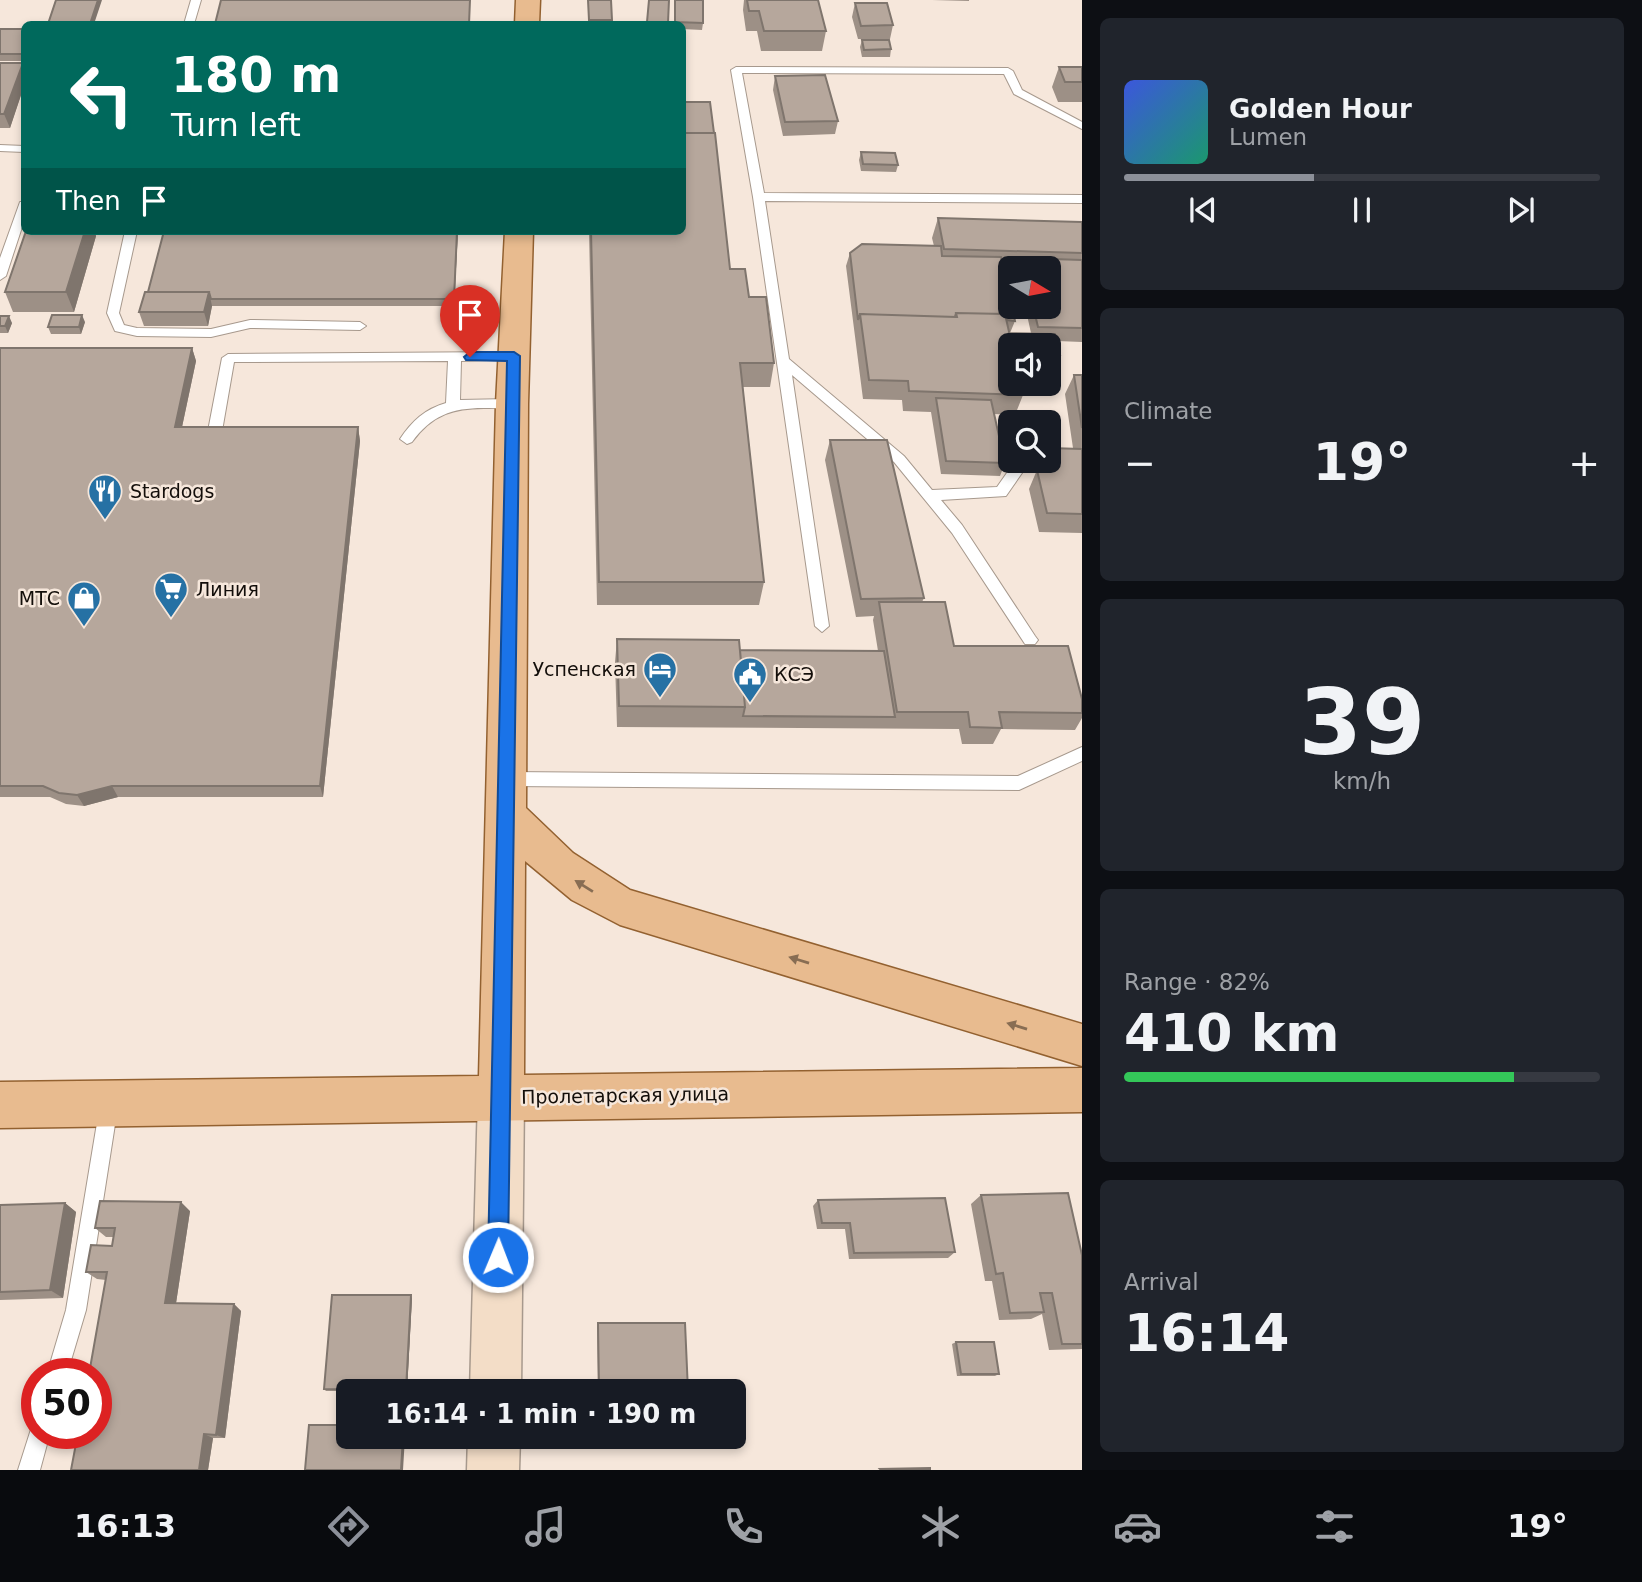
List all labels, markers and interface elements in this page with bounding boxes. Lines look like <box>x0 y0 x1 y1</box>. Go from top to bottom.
text: 180 m <box>171 47 341 104</box>
icon: left <box>56 49 147 140</box>
text: Golden Hour <box>1229 94 1412 124</box>
text: Turn left <box>171 106 301 144</box>
text: Lumen <box>1229 124 1307 150</box>
icon: arrive <box>135 182 173 220</box>
text: Then <box>56 186 121 216</box>
icon: previous <box>1184 191 1222 229</box>
icon: pause <box>1343 191 1381 229</box>
icon: next <box>1502 191 1540 229</box>
north arrow <box>998 256 1060 318</box>
map controls <box>998 256 1061 473</box>
pin <box>440 285 500 357</box>
icon: arrive <box>451 296 489 334</box>
button: sound <box>998 333 1061 396</box>
text: Climate <box>1124 398 1213 424</box>
button: search <box>998 410 1061 473</box>
text: 19° <box>1313 432 1411 492</box>
text: − <box>1124 441 1156 485</box>
text: + <box>1568 441 1600 485</box>
restaurant icon: Stardogs <box>86 472 124 521</box>
place label: Stardogs <box>130 480 214 502</box>
supermarket icon: Линия <box>152 570 190 619</box>
place label: Линия <box>196 578 259 600</box>
shop icon: МТС <box>65 579 103 628</box>
place label: МТС <box>19 587 60 609</box>
hotel icon: Успенская <box>641 650 679 699</box>
public building icon: КСЭ <box>731 655 769 704</box>
place label: Успенская <box>532 658 636 680</box>
place label: КСЭ <box>774 663 814 685</box>
text: 39 <box>1299 670 1425 775</box>
text: km/h <box>1333 768 1391 794</box>
one-way arrow <box>575 880 594 893</box>
one-way arrow <box>788 954 809 964</box>
text: Range · 82% <box>1124 969 1270 995</box>
text: 410 km <box>1124 1003 1339 1063</box>
one-way arrow <box>1006 1020 1027 1030</box>
street label: Пролетарская улица <box>521 1082 729 1108</box>
position arrow <box>461 1220 535 1294</box>
text: Arrival <box>1124 1269 1199 1295</box>
text: 16:14 <box>1124 1303 1290 1363</box>
speed limit sign: 50 <box>21 1358 112 1449</box>
text: 16:14 · 1 min · 190 m <box>386 1399 696 1429</box>
icon: directions <box>324 1502 373 1551</box>
icon: music <box>521 1502 570 1551</box>
icon: phone <box>719 1502 768 1551</box>
icon: climate <box>916 1502 965 1551</box>
icon: car <box>1113 1502 1162 1551</box>
icon: filters <box>1310 1502 1359 1551</box>
text: 16:13 <box>74 1507 176 1545</box>
text: 19° <box>1507 1507 1568 1545</box>

